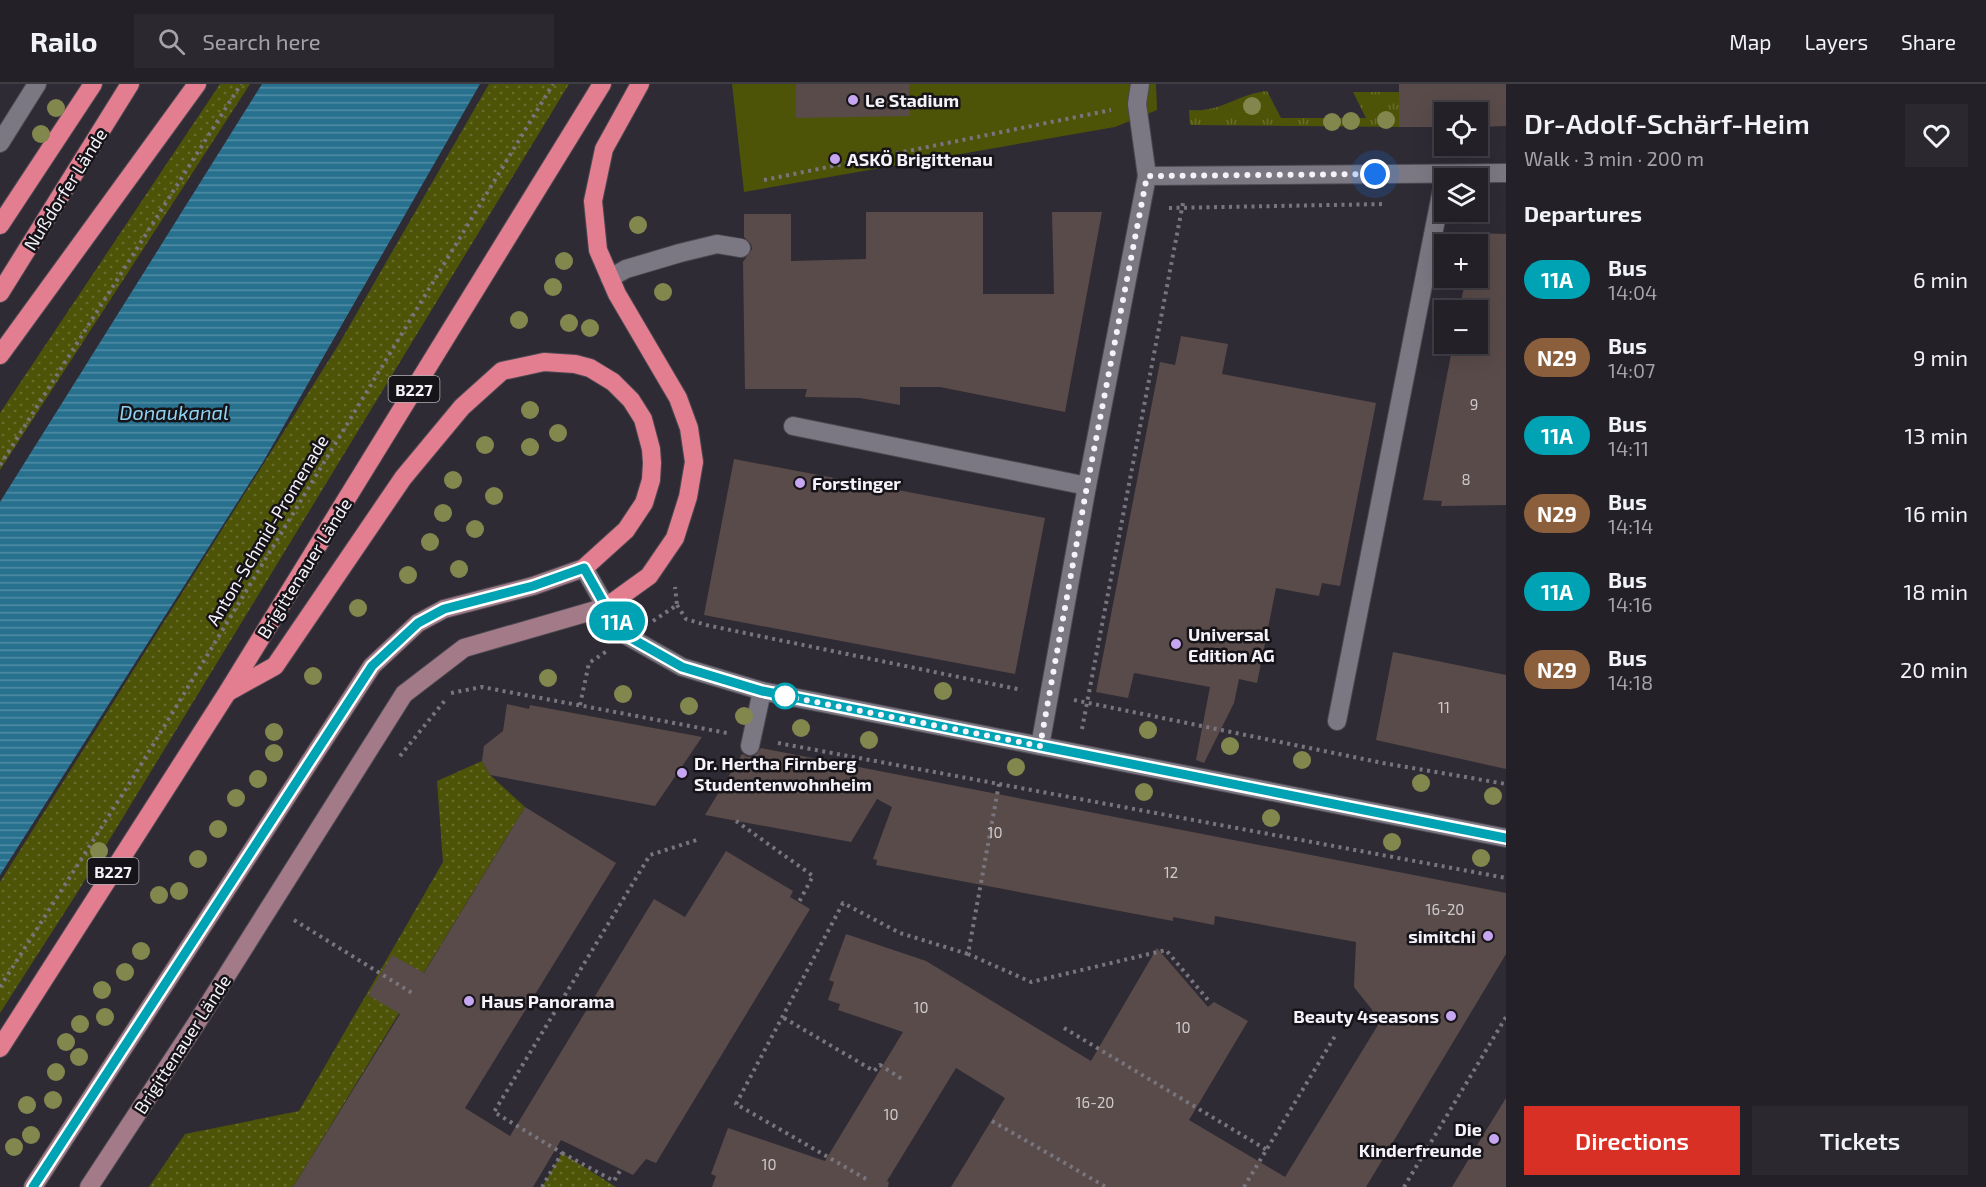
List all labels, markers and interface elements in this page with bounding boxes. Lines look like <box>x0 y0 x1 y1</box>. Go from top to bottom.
search box <box>134 14 554 68</box>
text: Railo <box>30 24 98 58</box>
icon: search <box>155 25 188 58</box>
text: Search here <box>203 28 321 54</box>
text: Map <box>1729 29 1771 54</box>
text: Layers <box>1804 29 1868 54</box>
text: Share <box>1901 29 1956 54</box>
place label: Le Stadium <box>865 89 959 111</box>
marker: Le Stadium <box>846 93 860 107</box>
map controls <box>1434 102 1488 354</box>
button: locate <box>1434 102 1488 156</box>
button: heart <box>1905 104 1968 167</box>
text: Dr-Adolf-Schärf-Heim <box>1524 106 1810 140</box>
street label: Nußdorfer Lände <box>19 124 111 254</box>
text: Walk · 3 min · 200 m <box>1524 146 1704 170</box>
place label: ASKÖ Brigittenau <box>847 148 993 170</box>
marker: ASKÖ Brigittenau <box>828 152 842 166</box>
your location <box>1360 159 1390 189</box>
button: layers <box>1434 168 1488 222</box>
text: Departures <box>1524 200 1642 226</box>
button: + <box>1434 234 1488 288</box>
text: Bus <box>1608 254 1647 280</box>
text: 6 min <box>1913 266 1968 292</box>
text: 11A <box>1541 267 1573 292</box>
text: 14:04 <box>1608 280 1657 304</box>
button: − <box>1434 300 1488 354</box>
text: Bus <box>1608 332 1647 358</box>
text: 9 min <box>1913 344 1968 370</box>
text: N29 <box>1537 345 1577 370</box>
text: 14:07 <box>1608 358 1655 382</box>
road number: B227 <box>388 376 440 402</box>
house number: 9 <box>1470 395 1478 413</box>
water label: Donaukanal <box>119 400 229 424</box>
text: Bus <box>1608 410 1647 436</box>
text: 13 min <box>1905 422 1968 448</box>
text: 11A <box>1541 423 1573 448</box>
street label: Anton-Schmid-Promenade <box>201 431 333 629</box>
text: 14:11 <box>1608 436 1649 460</box>
house number: 8 <box>1461 470 1471 488</box>
place label: Forstinger <box>812 472 901 494</box>
marker: Forstinger <box>793 476 807 490</box>
text: Bus <box>1608 488 1647 514</box>
street label: Brigittenauer Lände <box>252 494 356 642</box>
text: 16 min <box>1904 500 1968 526</box>
text: N29 <box>1537 501 1577 526</box>
text: 14:14 <box>1608 514 1653 538</box>
text: Bus <box>1608 566 1647 592</box>
text: 18 min <box>1903 578 1968 604</box>
text: 11A <box>1541 579 1573 604</box>
text: 14:16 <box>1608 592 1652 616</box>
line badge: 11A <box>582 602 652 640</box>
text: 11A <box>601 609 633 634</box>
place label: Universal Edition AG <box>1188 623 1275 666</box>
marker: Universal Edition AG <box>1169 637 1183 651</box>
text: Bus <box>1608 644 1647 670</box>
text: 20 min <box>1900 656 1968 682</box>
text: N29 <box>1537 657 1577 682</box>
text: 14:18 <box>1608 670 1653 694</box>
unlabelled marker <box>772 683 798 709</box>
house number: 11 <box>1438 698 1450 716</box>
place label: Dr. Hertha Firnberg Studentenwohnheim <box>694 752 872 795</box>
marker: Dr. Hertha Firnberg Studentenwohnheim <box>675 766 689 780</box>
house number: 10 <box>987 823 1003 841</box>
road number: B227 <box>88 858 138 884</box>
house number: 12 <box>1164 863 1178 881</box>
house number: 16-20 <box>1426 900 1464 918</box>
place label: simitchi <box>1408 925 1476 947</box>
marker: simitchi <box>1481 929 1495 943</box>
street label: Brigittenauer Lände <box>129 970 235 1118</box>
place label: Haus Panorama <box>481 990 615 1012</box>
marker: Haus Panorama <box>462 994 476 1008</box>
house number: 10 <box>913 998 929 1016</box>
place label: Beauty 4seasons <box>1293 1005 1439 1027</box>
marker: Beauty 4seasons <box>1444 1009 1458 1023</box>
house number: 10 <box>1175 1018 1191 1036</box>
house number: 16-20 <box>1076 1093 1114 1111</box>
house number: 10 <box>883 1105 899 1123</box>
button: Directions <box>1524 1106 1740 1175</box>
button: Tickets <box>1752 1106 1968 1175</box>
place label: Die Kinderfreunde <box>1359 1118 1482 1161</box>
marker: Die Kinderfreunde <box>1487 1132 1501 1146</box>
house number: 10 <box>761 1155 777 1173</box>

